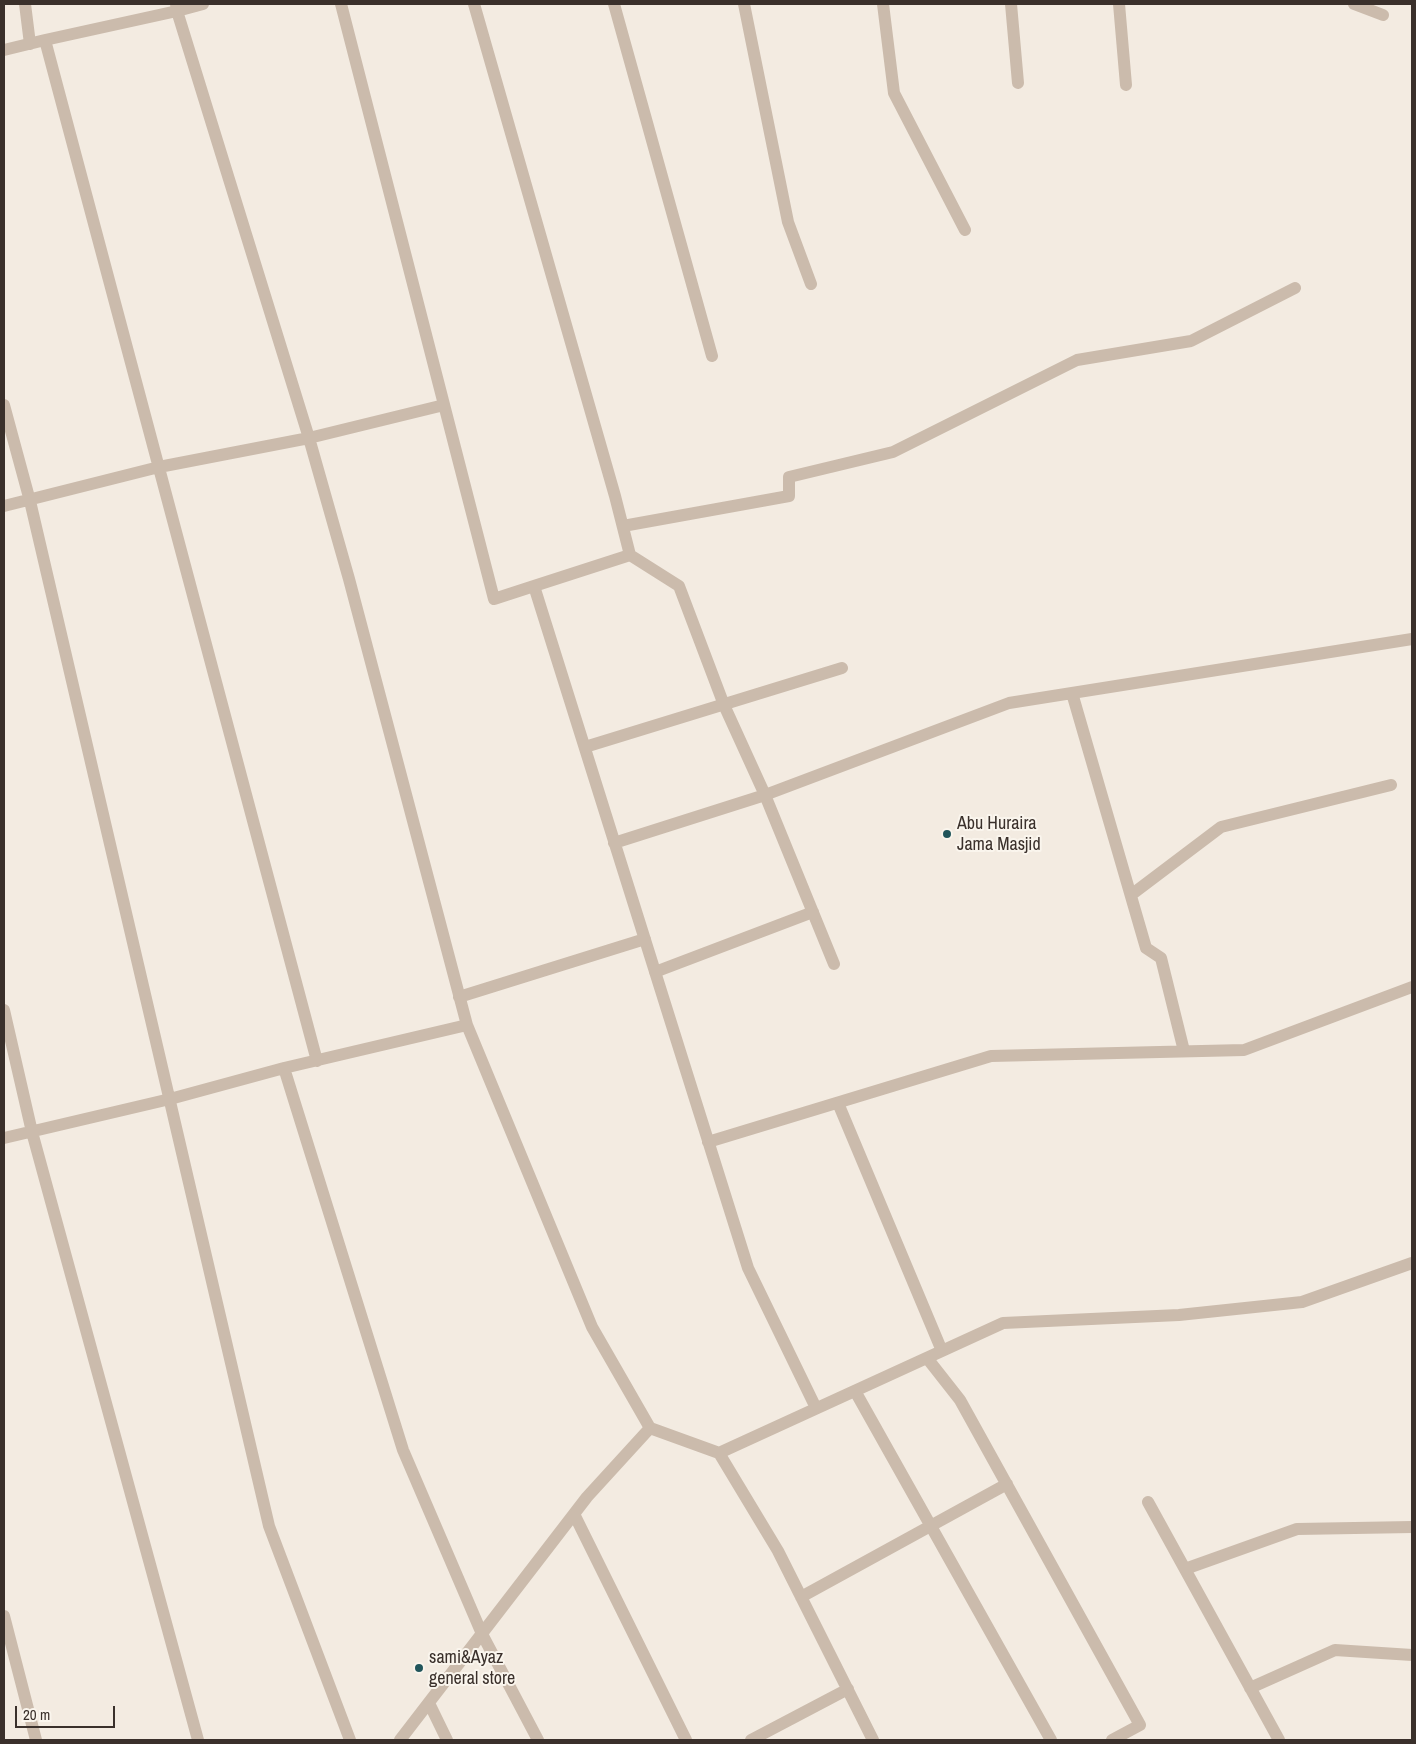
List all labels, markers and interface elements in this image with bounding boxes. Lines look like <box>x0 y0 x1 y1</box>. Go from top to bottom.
place label: Abu Huraira Jama Masjid <box>957 813 1041 856</box>
marker: Abu Huraira Jama Masjid <box>941 828 953 840</box>
place label: sami&Ayaz general store <box>429 1647 515 1690</box>
marker: sami&Ayaz general store <box>413 1662 425 1674</box>
scale bar <box>18 1696 118 1728</box>
text: 20 m <box>23 1704 50 1725</box>

